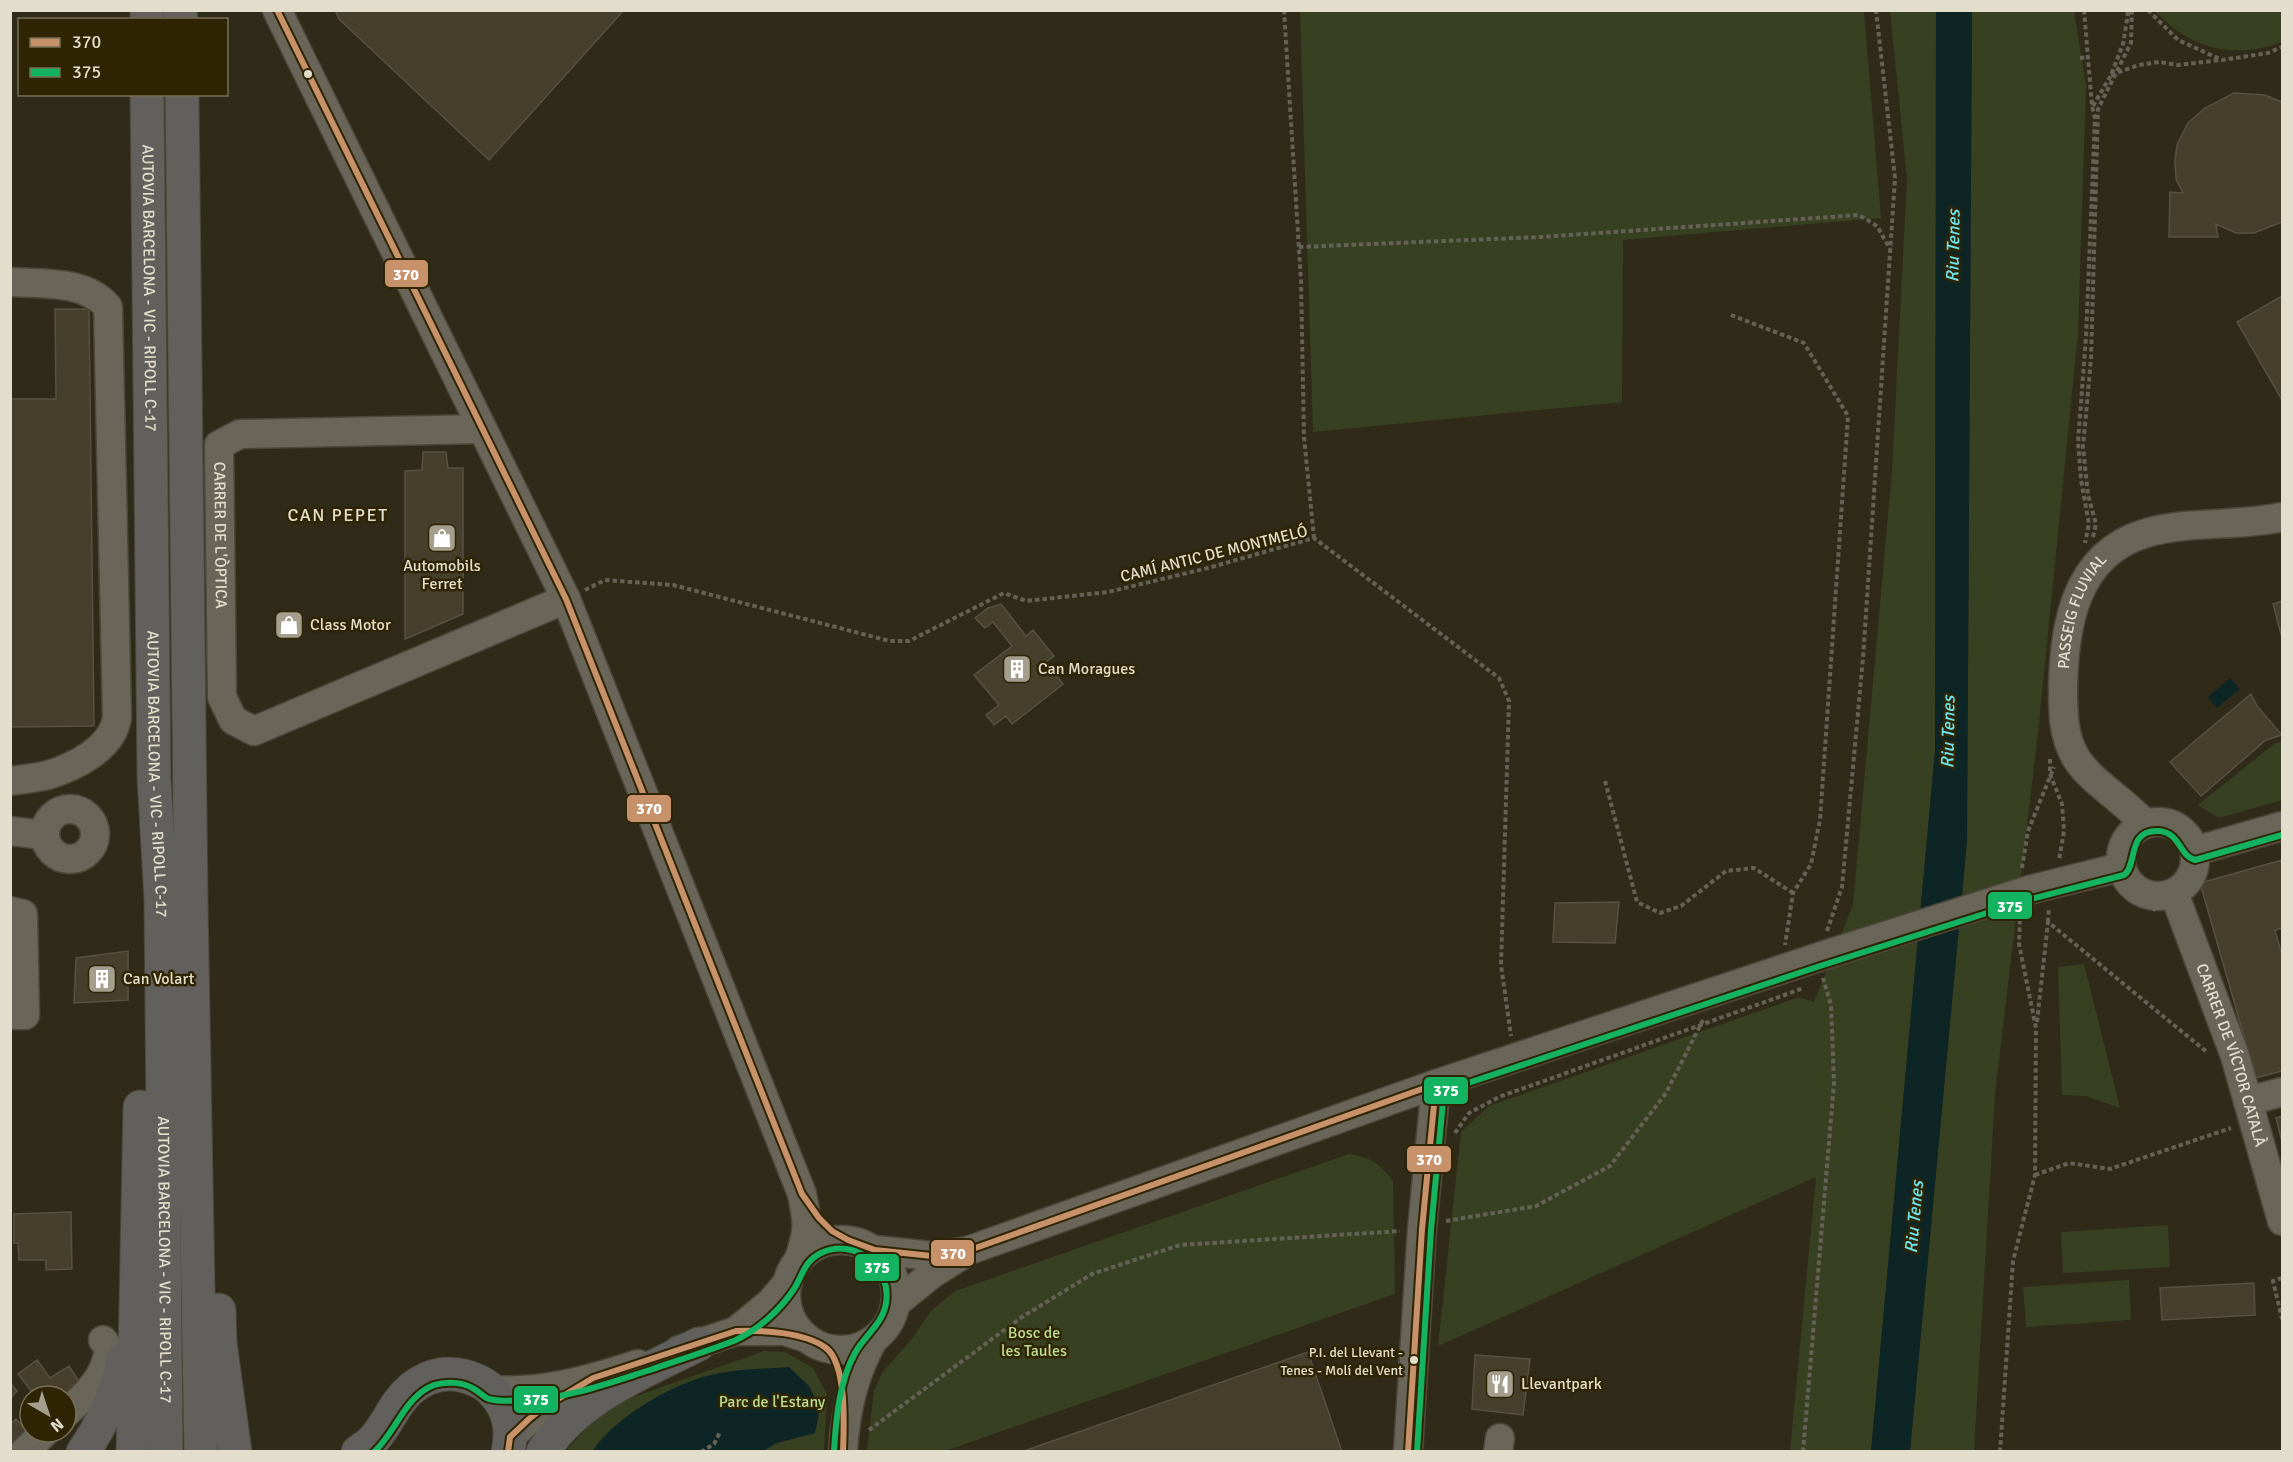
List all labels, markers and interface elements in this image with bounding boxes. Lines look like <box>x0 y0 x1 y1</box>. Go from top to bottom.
legend <box>18 18 228 96</box>
text: 370 <box>72 31 101 53</box>
text: 375 <box>72 61 101 83</box>
unlabelled marker <box>302 68 314 80</box>
street label: AUTOVIA BARCELONA - VIC - RIPOLL C-17 <box>138 144 160 432</box>
water label: Riu Tenes <box>1941 207 1965 282</box>
line badge: 370 <box>384 259 429 288</box>
text: 370 <box>393 265 419 285</box>
street label: CARRER DE L'ÒPTICA <box>209 462 231 609</box>
district label: CAN PEPET <box>287 504 389 526</box>
street label: CAMÍ ANTIC DE MONTMELÓ <box>1118 521 1310 587</box>
shop icon: Automobils Ferret <box>426 522 458 554</box>
street label: PASSEIG FLUVIAL <box>2054 550 2111 670</box>
place label: Automobils Ferret <box>403 556 481 594</box>
shop icon: Class Motor <box>273 609 305 641</box>
place label: Class Motor <box>310 615 391 635</box>
street label: AUTOVIA BARCELONA - VIC - RIPOLL C-17 <box>142 630 171 917</box>
building icon: Can Moragues <box>1001 653 1033 685</box>
place label: Can Moragues <box>1038 659 1135 679</box>
water label: Riu Tenes <box>1936 693 1960 768</box>
line badge: 370 <box>626 794 672 823</box>
text: 370 <box>636 799 662 819</box>
line badge: 375 <box>1987 891 2033 920</box>
text: 375 <box>1997 897 2023 917</box>
street label: CARRER DE VÍCTOR CATALÀ <box>2191 961 2270 1149</box>
building icon: Can Volart <box>86 963 118 995</box>
place label: Can Volart <box>123 969 195 989</box>
line badge: 375 <box>1423 1076 1469 1105</box>
text: 375 <box>1433 1081 1459 1101</box>
street label: AUTOVIA BARCELONA - VIC - RIPOLL C-17 <box>153 1116 176 1403</box>
line badge: 370 <box>1406 1145 1452 1173</box>
text: 370 <box>1416 1150 1442 1170</box>
water label: Riu Tenes <box>1900 1178 1928 1254</box>
line badge: 370 <box>930 1239 975 1267</box>
text: 370 <box>940 1244 966 1264</box>
line badge: 375 <box>854 1253 900 1282</box>
text: 375 <box>864 1258 890 1278</box>
park label: Bosc de les Taules <box>1001 1323 1067 1361</box>
place label: P.I. del Llevant - Tenes - Molí del Vent <box>1280 1344 1403 1379</box>
marker: P.I. del Llevant - Tenes - Molí del Vent <box>1408 1354 1420 1366</box>
restaurant icon: Llevantpark <box>1484 1368 1516 1400</box>
place label: Llevantpark <box>1521 1374 1602 1394</box>
north arrow <box>18 1384 78 1444</box>
line badge: 375 <box>513 1385 559 1414</box>
text: 375 <box>523 1390 549 1410</box>
park label: Parc de l'Estany <box>719 1392 826 1412</box>
text: N <box>46 1414 67 1436</box>

